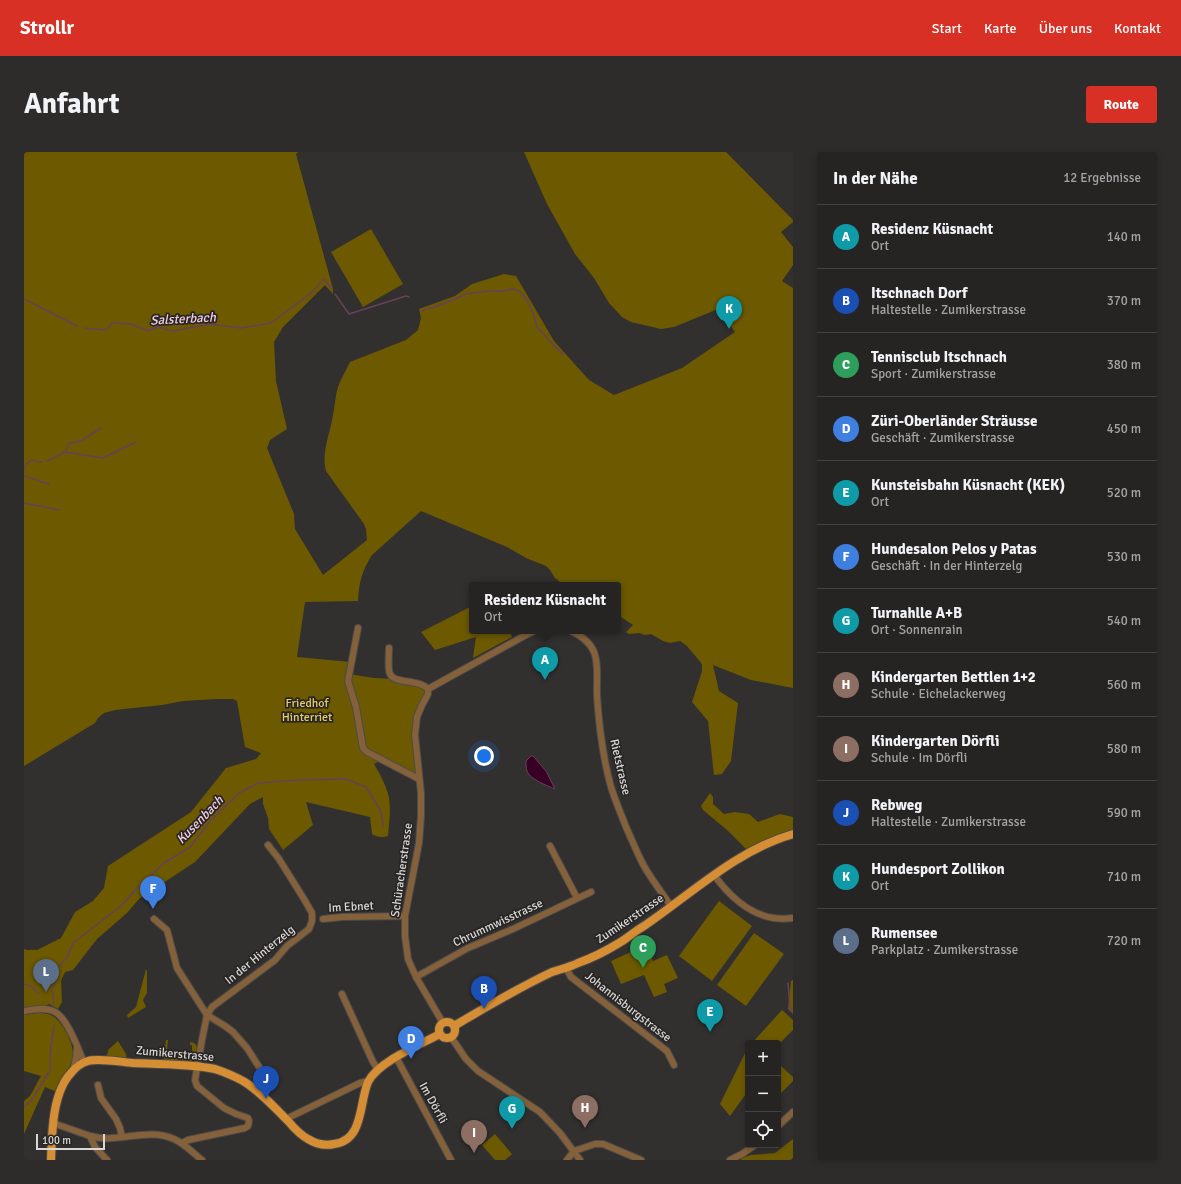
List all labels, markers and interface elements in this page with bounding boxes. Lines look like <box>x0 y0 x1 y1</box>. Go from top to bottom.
text: Strollr <box>20 16 74 40</box>
text: Start <box>932 20 962 37</box>
text: Karte <box>984 20 1017 37</box>
text: Über uns <box>1039 20 1092 37</box>
text: Kontakt <box>1114 20 1161 37</box>
button: Route <box>1086 86 1157 123</box>
text: Anfahrt <box>24 87 120 121</box>
text: In der Nähe <box>833 168 918 189</box>
text: 12 Ergebnisse <box>1063 170 1141 186</box>
text: Residenz Küsnacht <box>871 220 993 238</box>
text: A <box>842 229 850 245</box>
text: 140 m <box>1107 229 1141 245</box>
text: Ort <box>871 238 889 254</box>
text: Itschnach Dorf <box>871 284 967 302</box>
text: B <box>842 293 850 309</box>
text: 370 m <box>1107 293 1141 309</box>
pin: K <box>716 296 742 329</box>
text: Haltestelle · Zumikerstrasse <box>871 302 1026 318</box>
water label: Salsterbach <box>150 309 217 329</box>
text: Tennisclub Itschnach <box>871 348 1007 366</box>
text: C <box>842 357 850 373</box>
text: 380 m <box>1107 357 1141 373</box>
text: Sport · Zumikerstrasse <box>871 366 996 382</box>
text: Züri-Oberländer Sträusse <box>871 412 1037 430</box>
text: D <box>842 421 850 437</box>
text: 450 m <box>1107 421 1141 437</box>
text: Geschäft · Zumikerstrasse <box>871 430 1014 446</box>
text: Kunsteisbahn Küsnacht (KEK) <box>871 476 1065 494</box>
text: E <box>842 485 850 501</box>
text: 520 m <box>1107 485 1141 501</box>
text: Ort <box>871 494 889 510</box>
text: Hundesalon Pelos y Patas <box>871 540 1037 558</box>
text: F <box>843 549 849 565</box>
text: 530 m <box>1107 549 1141 565</box>
text: Geschäft · In der Hinterzelg <box>871 558 1022 574</box>
popup <box>469 582 621 634</box>
text: Residenz Küsnacht <box>484 591 606 609</box>
text: Turnahlle A+B <box>871 604 962 622</box>
text: Ort <box>484 609 502 625</box>
text: G <box>842 613 850 629</box>
text: 540 m <box>1107 613 1141 629</box>
text: Ort · Sonnenrain <box>871 622 963 638</box>
pin: A <box>532 647 558 680</box>
text: Kindergarten Bettlen 1+2 <box>871 668 1036 686</box>
text: H <box>842 677 850 693</box>
text: 560 m <box>1107 677 1141 693</box>
text: Schule · Eichelackerweg <box>871 686 1006 702</box>
park label: Friedhof Hinterriet <box>282 696 332 725</box>
text: Kindergarten Dörfli <box>871 732 999 750</box>
street label: Rietstrasse <box>606 738 634 796</box>
text: I <box>844 741 848 757</box>
text: 580 m <box>1107 741 1141 757</box>
your location <box>474 746 494 766</box>
text: Schule · Im Dörfli <box>871 750 967 766</box>
water label: Kusenbach <box>173 792 227 847</box>
text: Rebweg <box>871 796 922 814</box>
text: J <box>843 805 849 821</box>
text: 590 m <box>1107 805 1141 821</box>
text: Haltestelle · Zumikerstrasse <box>871 814 1026 830</box>
street label: Schüracherstrasse <box>388 822 416 918</box>
text: Hundesport Zollikon <box>871 860 1005 878</box>
text: K <box>842 869 850 885</box>
text: 710 m <box>1107 869 1141 885</box>
pin: F <box>140 876 166 909</box>
text: Ort <box>871 878 889 894</box>
street label: Zumikerstrasse <box>593 891 667 947</box>
street label: Chrummwisstrasse <box>451 896 545 950</box>
street label: Im Ebnet <box>328 898 374 916</box>
street label: In der Hinterzelg <box>222 922 298 988</box>
text: Rumensee <box>871 924 938 942</box>
text: L <box>843 933 849 949</box>
text: 720 m <box>1107 933 1141 949</box>
pin: C <box>630 935 656 968</box>
text: Parkplatz · Zumikerstrasse <box>871 942 1018 958</box>
pin: L <box>33 959 59 992</box>
street label: Johannisburgstrasse <box>582 969 674 1045</box>
pin: B <box>471 976 497 1009</box>
pin: E <box>697 999 723 1032</box>
pin: D <box>398 1026 424 1059</box>
map controls <box>745 1040 781 1148</box>
button: + <box>745 1040 781 1076</box>
street label: Zumikerstrasse <box>135 1043 215 1065</box>
pin: J <box>253 1066 279 1099</box>
button: − <box>745 1076 781 1112</box>
street label: Im Dörfli <box>416 1080 450 1126</box>
pin: H <box>572 1095 598 1128</box>
pin: G <box>499 1096 525 1129</box>
button: locate <box>745 1112 781 1148</box>
pin: I <box>461 1120 487 1153</box>
scale bar <box>36 1132 105 1151</box>
text: 100 m <box>42 1134 71 1147</box>

